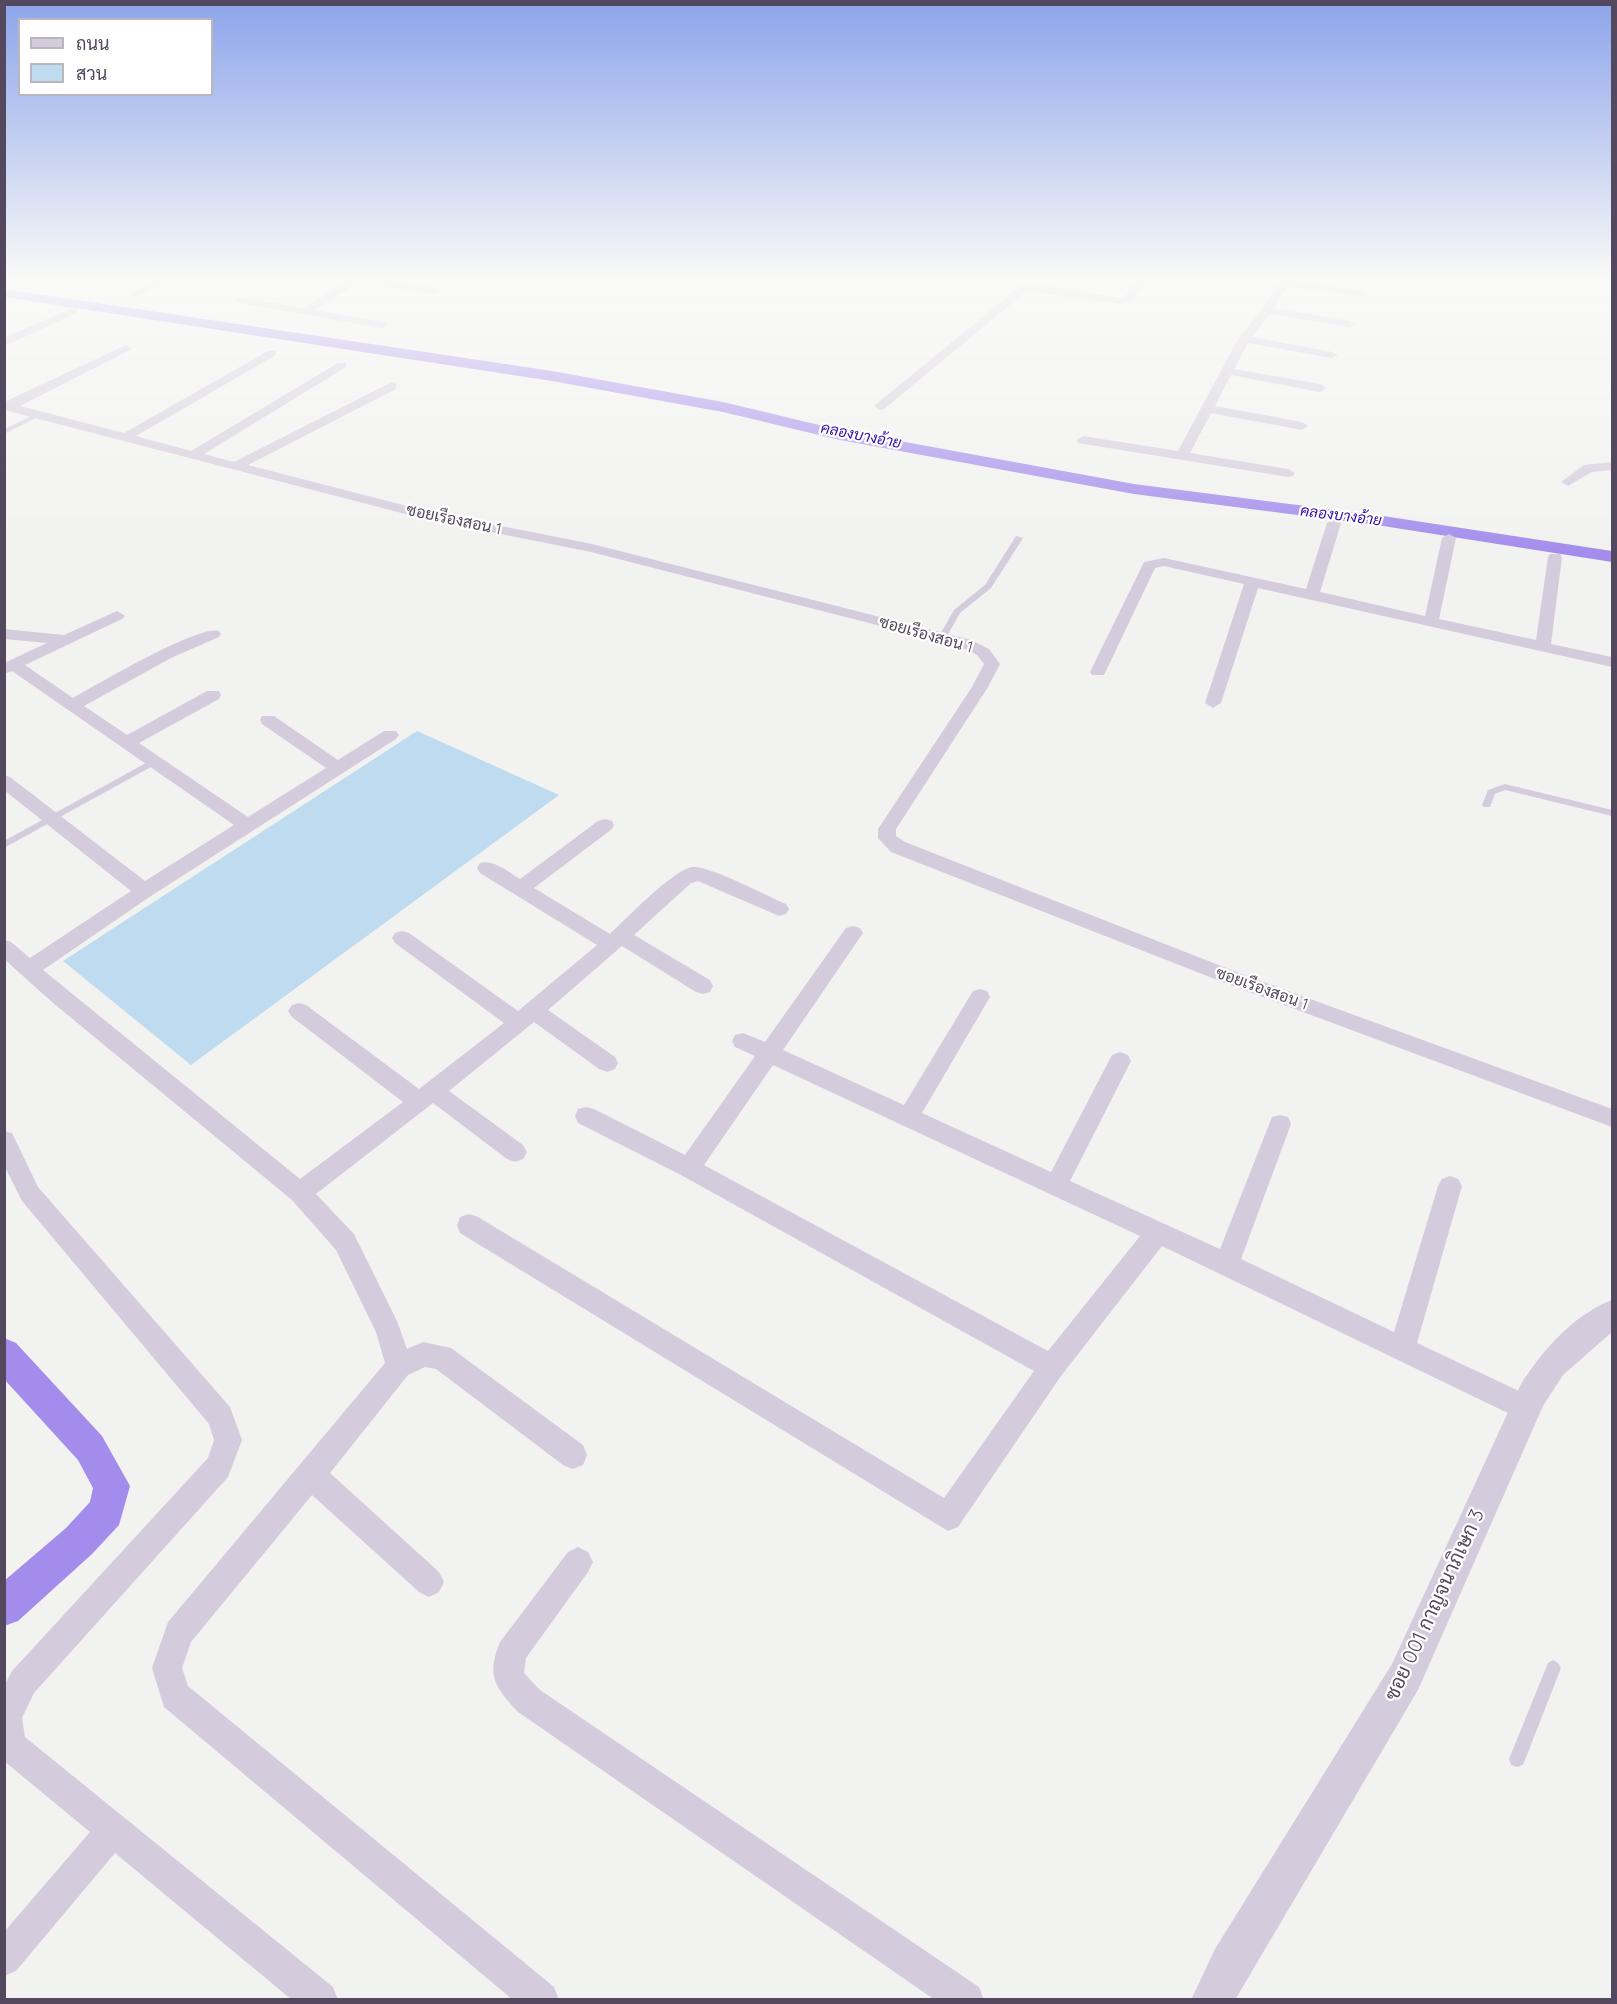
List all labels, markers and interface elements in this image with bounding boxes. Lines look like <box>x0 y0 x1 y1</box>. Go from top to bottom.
legend <box>18 18 213 96</box>
text: ถนน <box>76 32 109 55</box>
text: สวน <box>76 62 107 85</box>
water label: คลองบางอ้าย <box>819 419 903 453</box>
street label: ซอยเรืองสอน 1 <box>405 501 503 539</box>
water label: คลองบางอ้าย <box>1299 502 1383 530</box>
street label: ซอยเรืองสอน 1 <box>877 612 975 658</box>
street label: ซอยเรืองสอน 1 <box>1213 963 1311 1015</box>
street label: ซอย 001 กาญจนาภิเษก 3 <box>1380 1505 1490 1705</box>

